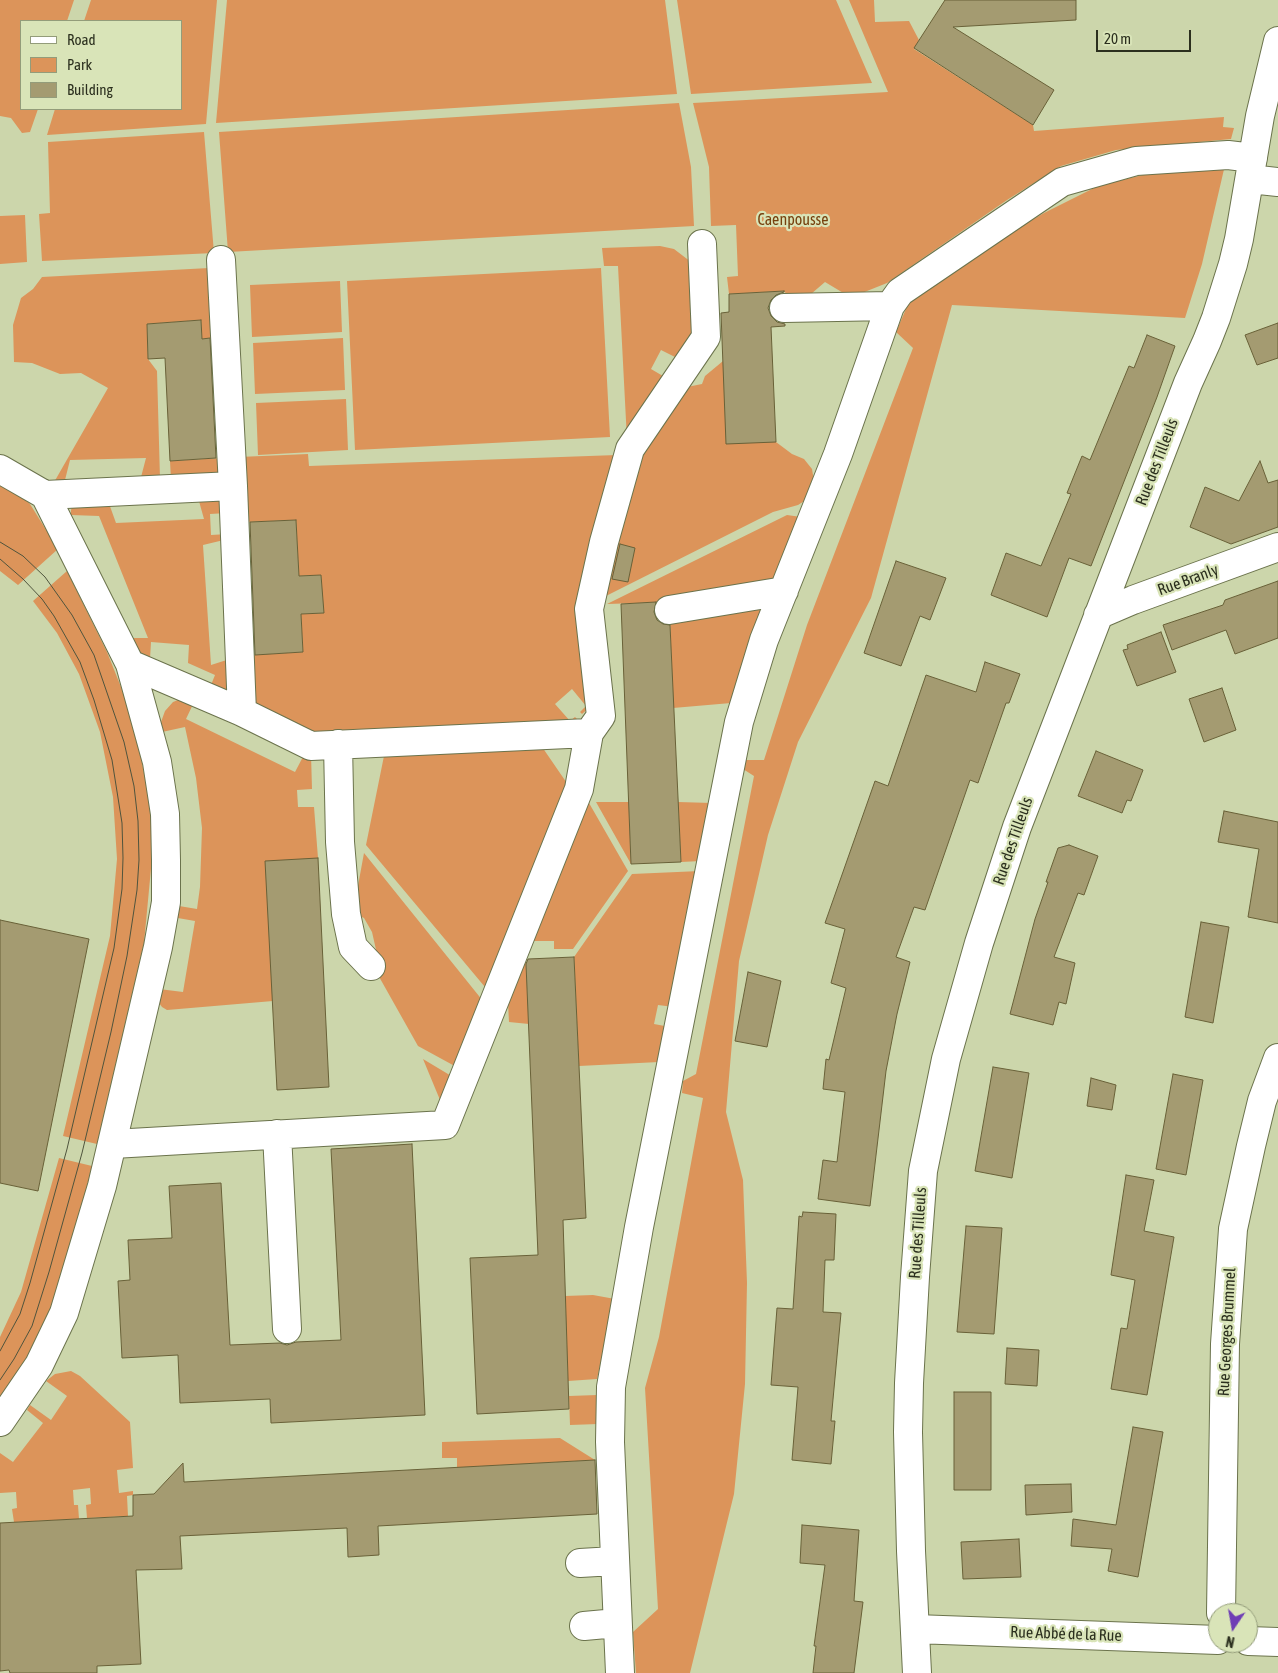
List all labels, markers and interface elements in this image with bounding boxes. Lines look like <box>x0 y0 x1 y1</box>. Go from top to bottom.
legend <box>20 20 182 110</box>
scale bar <box>1098 20 1193 52</box>
text: 20 m <box>1104 30 1131 47</box>
text: Road <box>67 31 96 48</box>
text: Park <box>67 56 92 73</box>
text: Building <box>67 81 113 98</box>
park label: Caenpousse <box>757 210 829 230</box>
street label: Rue des Tilleuls <box>1132 416 1182 508</box>
street label: Rue Branly <box>1155 560 1221 600</box>
street label: Rue des Tilleuls <box>989 795 1037 887</box>
street label: Rue des Tilleuls <box>905 1187 931 1279</box>
street label: Rue Georges Brummel <box>1214 1267 1240 1397</box>
north arrow <box>1208 1603 1258 1653</box>
street label: Rue Abbé de la Rue <box>1010 1622 1122 1646</box>
text: N <box>1224 1633 1236 1650</box>

